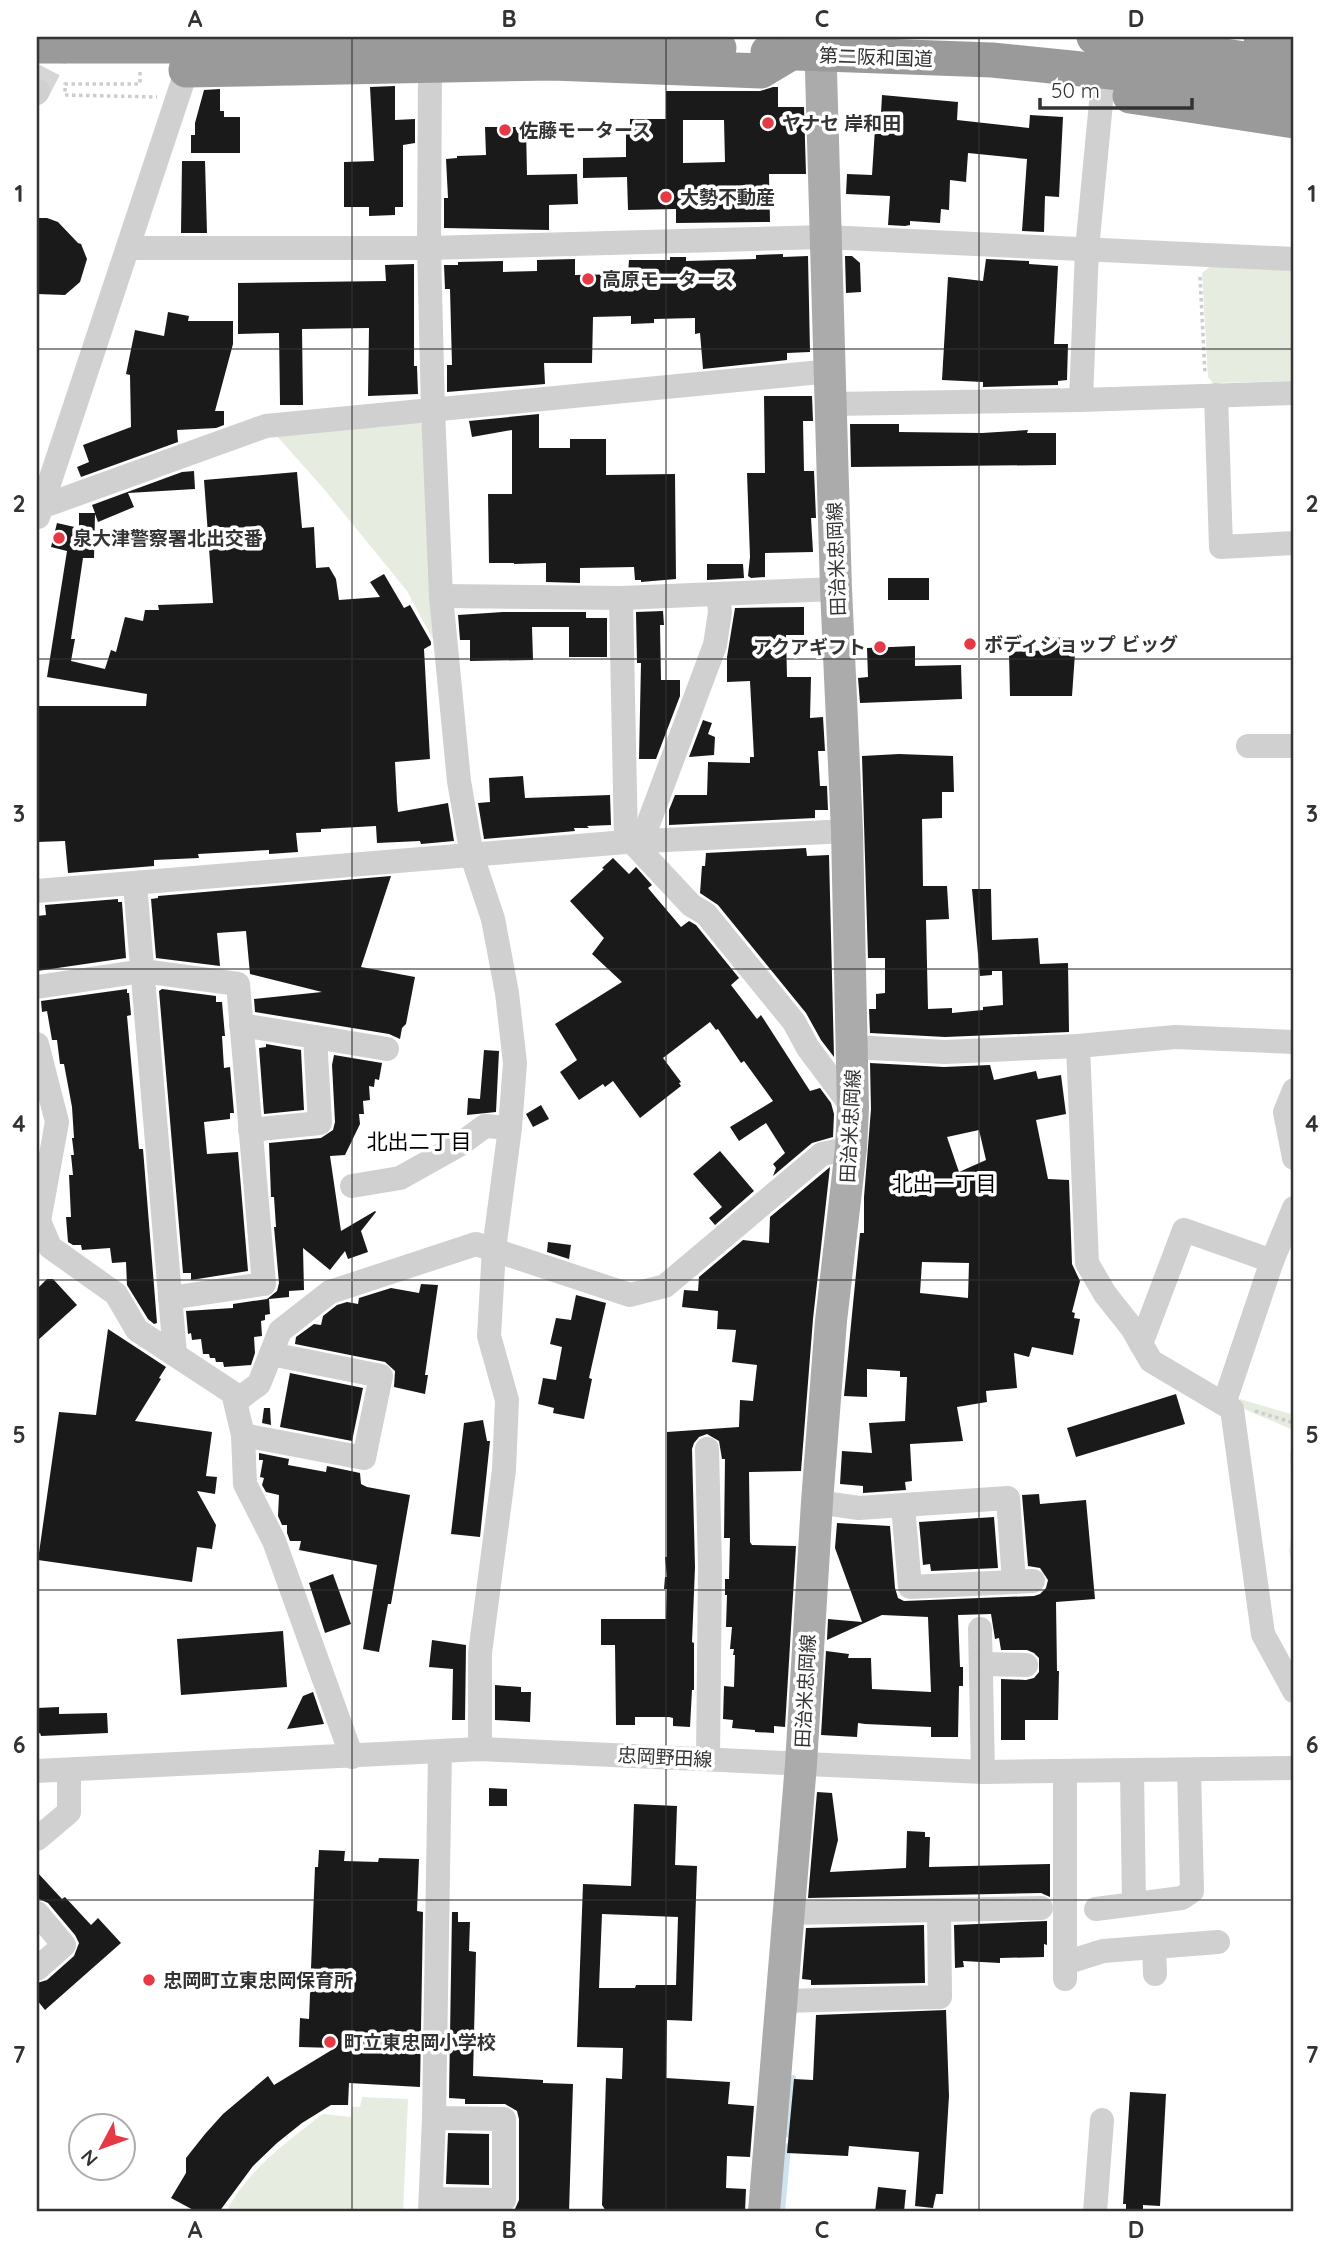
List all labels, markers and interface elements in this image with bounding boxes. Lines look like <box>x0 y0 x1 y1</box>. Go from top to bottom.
text: A <box>188 4 203 33</box>
text: B <box>501 4 517 33</box>
text: C <box>815 4 829 33</box>
text: D <box>1128 4 1144 33</box>
street label: 第二阪和国道 <box>819 43 933 71</box>
scale bar <box>1040 66 1193 110</box>
text: 50 m <box>1051 77 1100 103</box>
place label: ヤナセ 岸和田 <box>782 111 901 135</box>
marker: ヤナセ 岸和田 <box>760 115 776 131</box>
place label: 佐藤モータース <box>519 118 651 142</box>
marker: 佐藤モータース <box>497 122 513 138</box>
text: 1 <box>15 179 23 208</box>
text: 1 <box>1308 179 1316 208</box>
place label: 大勢不動産 <box>680 185 775 209</box>
marker: 大勢不動産 <box>658 189 674 205</box>
place label: 高原モータース <box>602 267 734 291</box>
marker: 高原モータース <box>580 271 596 287</box>
text: 2 <box>12 489 26 518</box>
text: 2 <box>1305 489 1319 518</box>
street label: 田治米忠岡線 <box>822 502 850 616</box>
place label: 泉大津警察署北出交番 <box>73 526 263 550</box>
marker: 泉大津警察署北出交番 <box>51 530 67 546</box>
place label: ボディショップ ビッグ <box>984 632 1178 656</box>
place label: アクアギフト <box>753 635 866 659</box>
marker: ボディショップ ビッグ <box>962 636 978 652</box>
marker: アクアギフト <box>872 639 888 655</box>
text: 3 <box>13 799 25 828</box>
text: 3 <box>1306 799 1318 828</box>
street label: 田治米忠岡線 <box>835 1068 865 1184</box>
text: 4 <box>12 1109 26 1138</box>
text: 4 <box>1305 1109 1319 1138</box>
district label: 北出二丁目 <box>367 1128 472 1154</box>
district label: 北出一丁目 <box>892 1170 997 1196</box>
text: 5 <box>12 1420 26 1449</box>
text: 5 <box>1305 1420 1319 1449</box>
street label: 田治米忠岡線 <box>790 1633 820 1749</box>
text: 6 <box>13 1730 25 1759</box>
text: 6 <box>1306 1730 1318 1759</box>
street label: 忠岡野田線 <box>617 1743 713 1771</box>
place label: 忠岡町立東忠岡保育所 <box>163 1968 353 1992</box>
marker: 忠岡町立東忠岡保育所 <box>141 1972 157 1988</box>
place label: 町立東忠岡小学校 <box>344 2030 496 2054</box>
marker: 町立東忠岡小学校 <box>322 2034 338 2050</box>
text: 7 <box>13 2040 26 2069</box>
text: 7 <box>1306 2040 1319 2069</box>
north arrow <box>66 2112 136 2182</box>
text: N <box>76 2145 103 2171</box>
text: A <box>188 2215 203 2244</box>
text: B <box>501 2215 517 2244</box>
text: C <box>815 2215 829 2244</box>
text: D <box>1128 2215 1144 2244</box>

